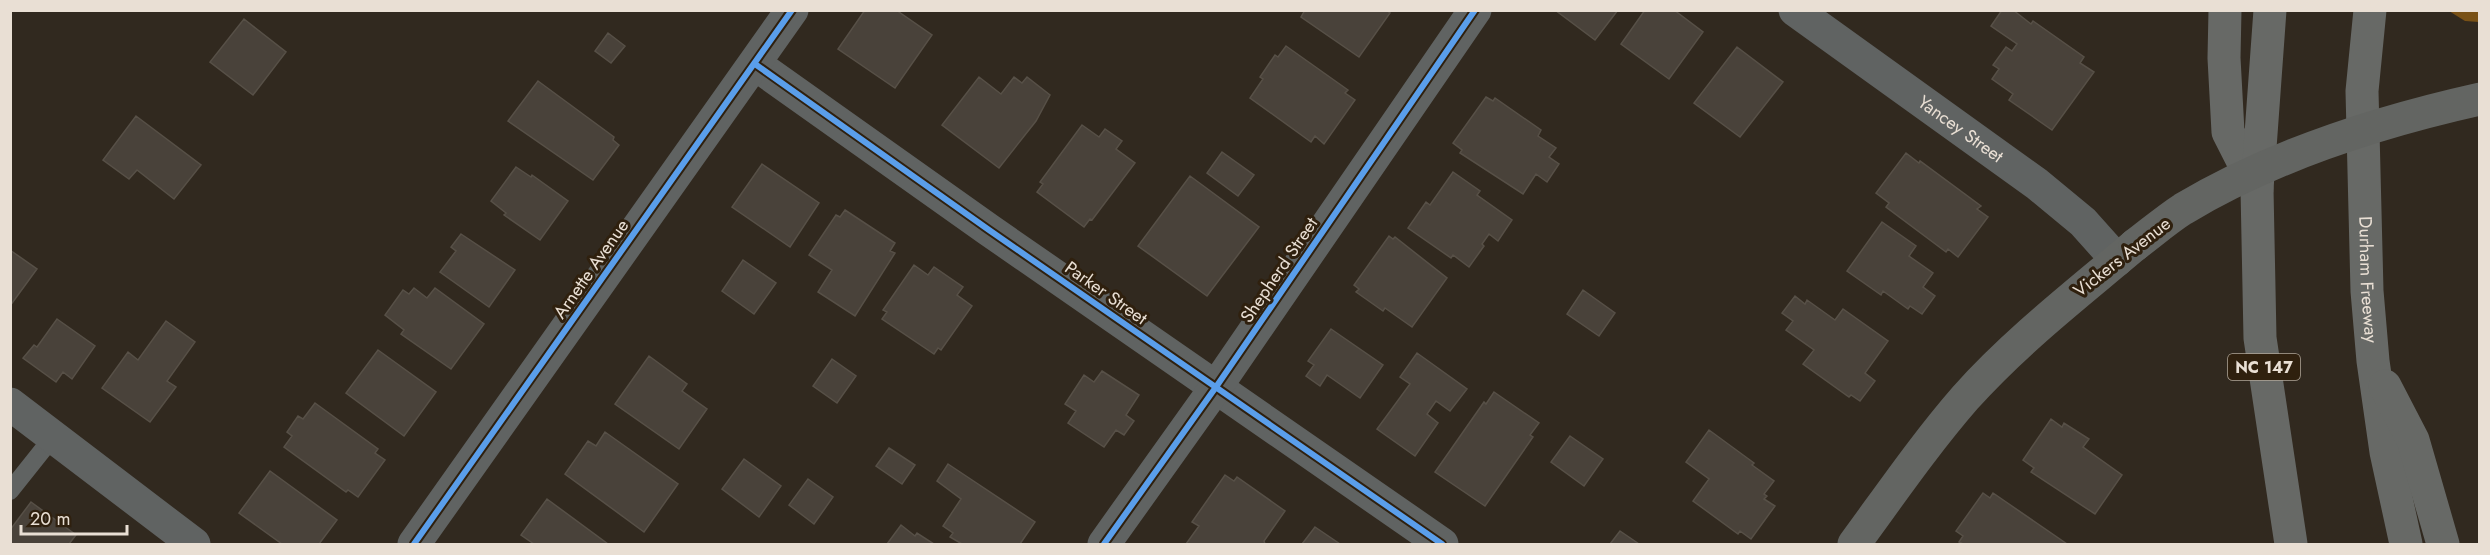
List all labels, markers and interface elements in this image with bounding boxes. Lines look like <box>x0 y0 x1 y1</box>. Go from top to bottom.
street label: Yancey Street <box>1912 89 2010 169</box>
street label: Shepherd Street <box>1234 211 1324 328</box>
street label: Vickers Avenue <box>2068 211 2176 303</box>
street label: Arnette Avenue <box>547 214 635 324</box>
street label: Durham Freeway <box>2352 216 2384 344</box>
street label: Parker Street <box>1059 255 1153 331</box>
road number: NC 147 <box>2228 354 2300 380</box>
scale bar <box>21 498 128 536</box>
text: 20 m <box>30 506 70 532</box>

